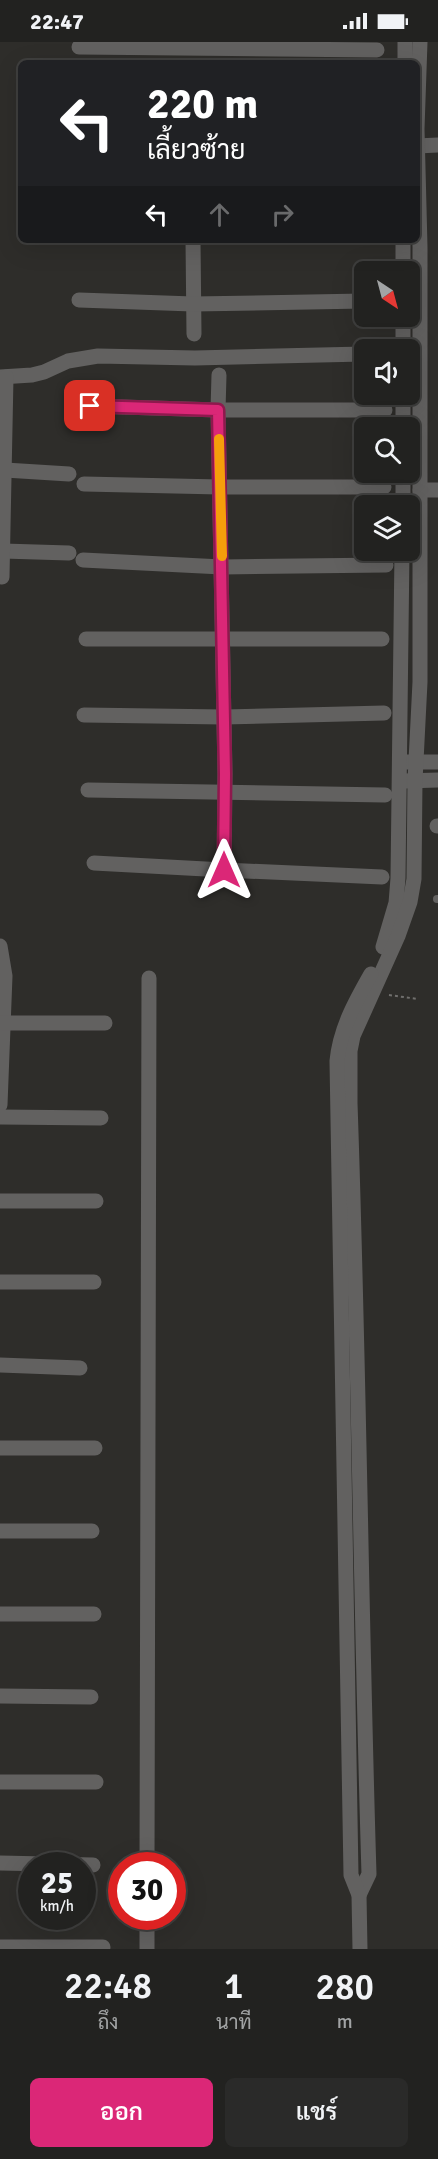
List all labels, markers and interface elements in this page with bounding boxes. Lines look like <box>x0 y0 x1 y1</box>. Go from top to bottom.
text: 22:47 <box>30 8 84 35</box>
text: 220 m <box>147 79 258 130</box>
icon: left <box>48 84 126 162</box>
text: เลี้ยวซ้าย <box>147 134 245 167</box>
icon: left <box>140 198 173 231</box>
icon: ahead <box>203 198 236 231</box>
icon: right <box>266 198 299 231</box>
north arrow <box>354 261 420 327</box>
map controls <box>354 261 420 561</box>
button: sound <box>354 339 420 405</box>
pin <box>64 380 115 431</box>
icon: arrive <box>73 389 106 422</box>
button: search <box>354 417 420 483</box>
button: layers <box>354 495 420 561</box>
position arrow <box>192 838 256 902</box>
speed limit sign: 30 <box>108 1852 186 1930</box>
text: 25 <box>41 1865 73 1902</box>
text: km/h <box>40 1897 74 1915</box>
text: 22:48 <box>64 1964 152 2009</box>
text: 1 <box>224 1964 244 2009</box>
text: 280 <box>316 1965 374 2010</box>
text: m <box>337 2009 353 2034</box>
text: ถึง <box>98 2010 118 2035</box>
text: นาที <box>216 2010 252 2035</box>
button: ออก <box>30 2078 213 2147</box>
button: แชร์ <box>225 2078 408 2147</box>

